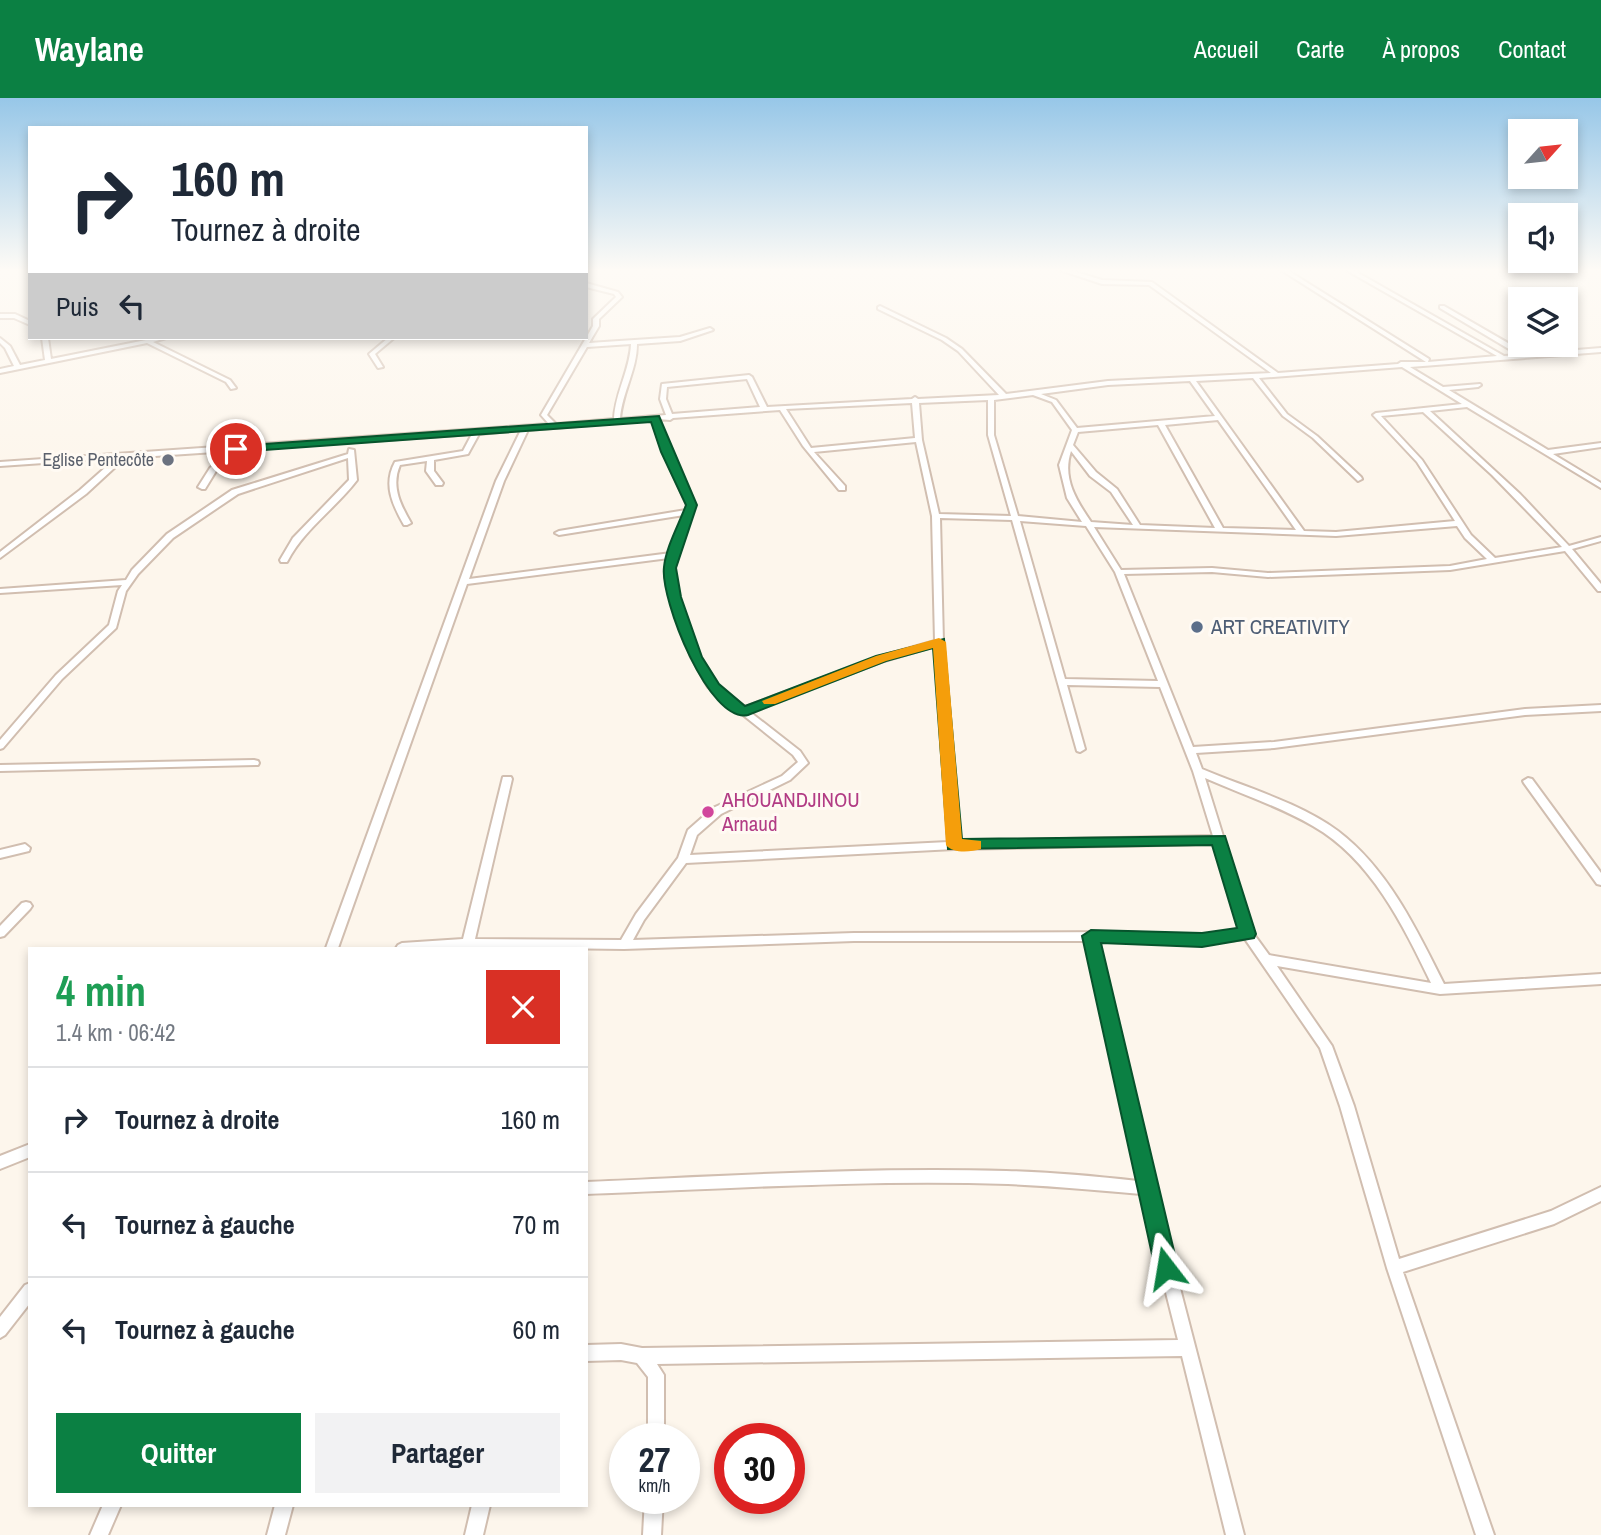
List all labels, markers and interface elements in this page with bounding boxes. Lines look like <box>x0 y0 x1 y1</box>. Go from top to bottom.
text: Waylane <box>35 27 144 71</box>
text: Accueil <box>1194 33 1258 65</box>
text: Carte <box>1296 33 1344 65</box>
text: À propos <box>1382 33 1460 65</box>
text: Contact <box>1498 33 1566 65</box>
north arrow <box>1508 119 1578 189</box>
map controls <box>1508 119 1578 357</box>
text: 160 m <box>171 145 285 211</box>
icon: right <box>56 154 147 245</box>
button: sound <box>1508 203 1578 273</box>
text: Tournez à droite <box>171 208 361 251</box>
icon: left <box>113 287 151 325</box>
button: layers <box>1508 287 1578 357</box>
text: Puis <box>56 289 99 324</box>
pin <box>206 419 266 479</box>
icon: arrive <box>217 430 255 468</box>
place label: Eglise Pentecôte <box>42 447 154 472</box>
marker: Eglise Pentecôte <box>160 452 176 468</box>
place label: ART CREATIVITY <box>1210 612 1350 641</box>
marker: ART CREATIVITY <box>1189 619 1205 635</box>
place label: AHOUANDJINOU Arnaud <box>721 785 860 838</box>
marker: AHOUANDJINOU Arnaud <box>700 804 716 820</box>
text: 4 min <box>56 963 146 1019</box>
button: close <box>486 970 560 1044</box>
text: 1.4 km · 06:42 <box>56 1017 176 1048</box>
icon: right <box>56 1101 94 1139</box>
text: Tournez à droite <box>115 1102 279 1137</box>
text: 160 m <box>501 1102 560 1137</box>
icon: left <box>56 1206 94 1244</box>
text: Tournez à gauche <box>115 1207 295 1242</box>
text: 70 m <box>513 1207 560 1242</box>
position arrow <box>1129 1231 1203 1305</box>
icon: left <box>56 1311 94 1349</box>
text: Tournez à gauche <box>115 1312 295 1347</box>
text: 60 m <box>513 1312 560 1347</box>
button: Quitter <box>56 1413 301 1493</box>
button: Partager <box>315 1413 560 1493</box>
speed limit sign: 30 <box>714 1423 805 1514</box>
text: 27 <box>639 1436 670 1483</box>
text: km/h <box>639 1473 671 1498</box>

